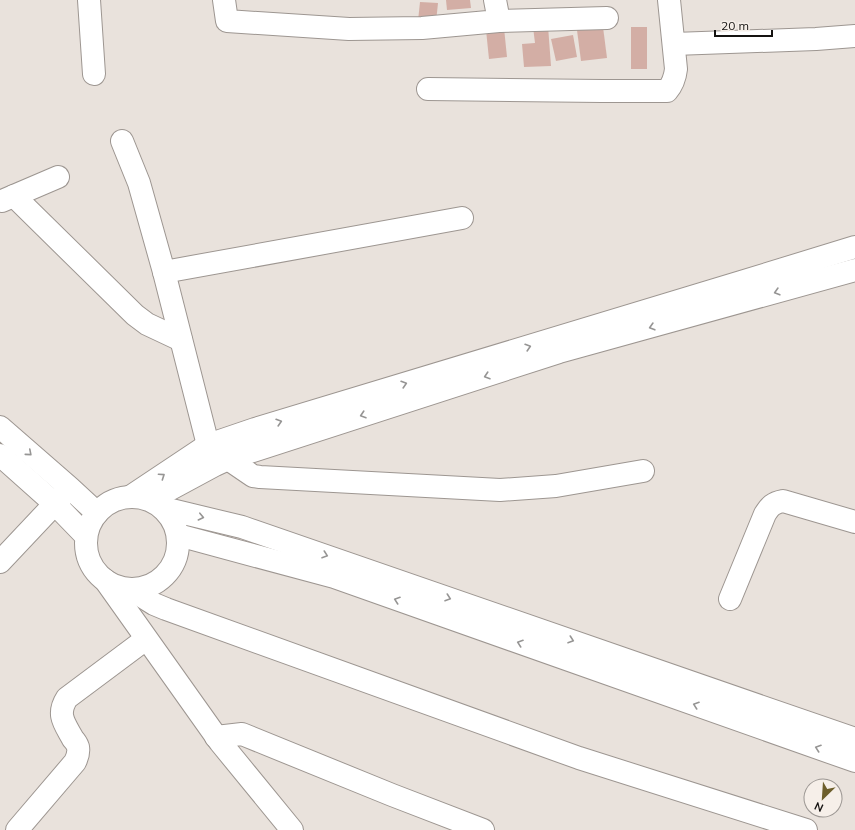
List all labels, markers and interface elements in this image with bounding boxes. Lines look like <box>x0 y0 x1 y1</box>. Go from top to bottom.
scale bar <box>715 12 772 38</box>
text: 20 m <box>721 18 749 33</box>
one-way arrow <box>774 287 781 296</box>
one-way arrow <box>649 322 656 331</box>
one-way arrow <box>525 343 532 351</box>
one-way arrow <box>484 371 491 379</box>
one-way arrow <box>400 380 407 389</box>
one-way arrow <box>360 411 367 419</box>
one-way arrow <box>276 418 283 427</box>
one-way arrow <box>25 448 32 455</box>
one-way arrow <box>158 473 165 480</box>
one-way arrow <box>197 512 204 521</box>
one-way arrow <box>322 551 329 559</box>
one-way arrow <box>444 593 451 602</box>
one-way arrow <box>394 596 401 605</box>
one-way arrow <box>567 636 574 644</box>
one-way arrow <box>517 639 524 648</box>
one-way arrow <box>692 701 699 709</box>
one-way arrow <box>815 744 822 753</box>
north arrow <box>803 778 843 818</box>
text: N <box>812 799 825 815</box>

